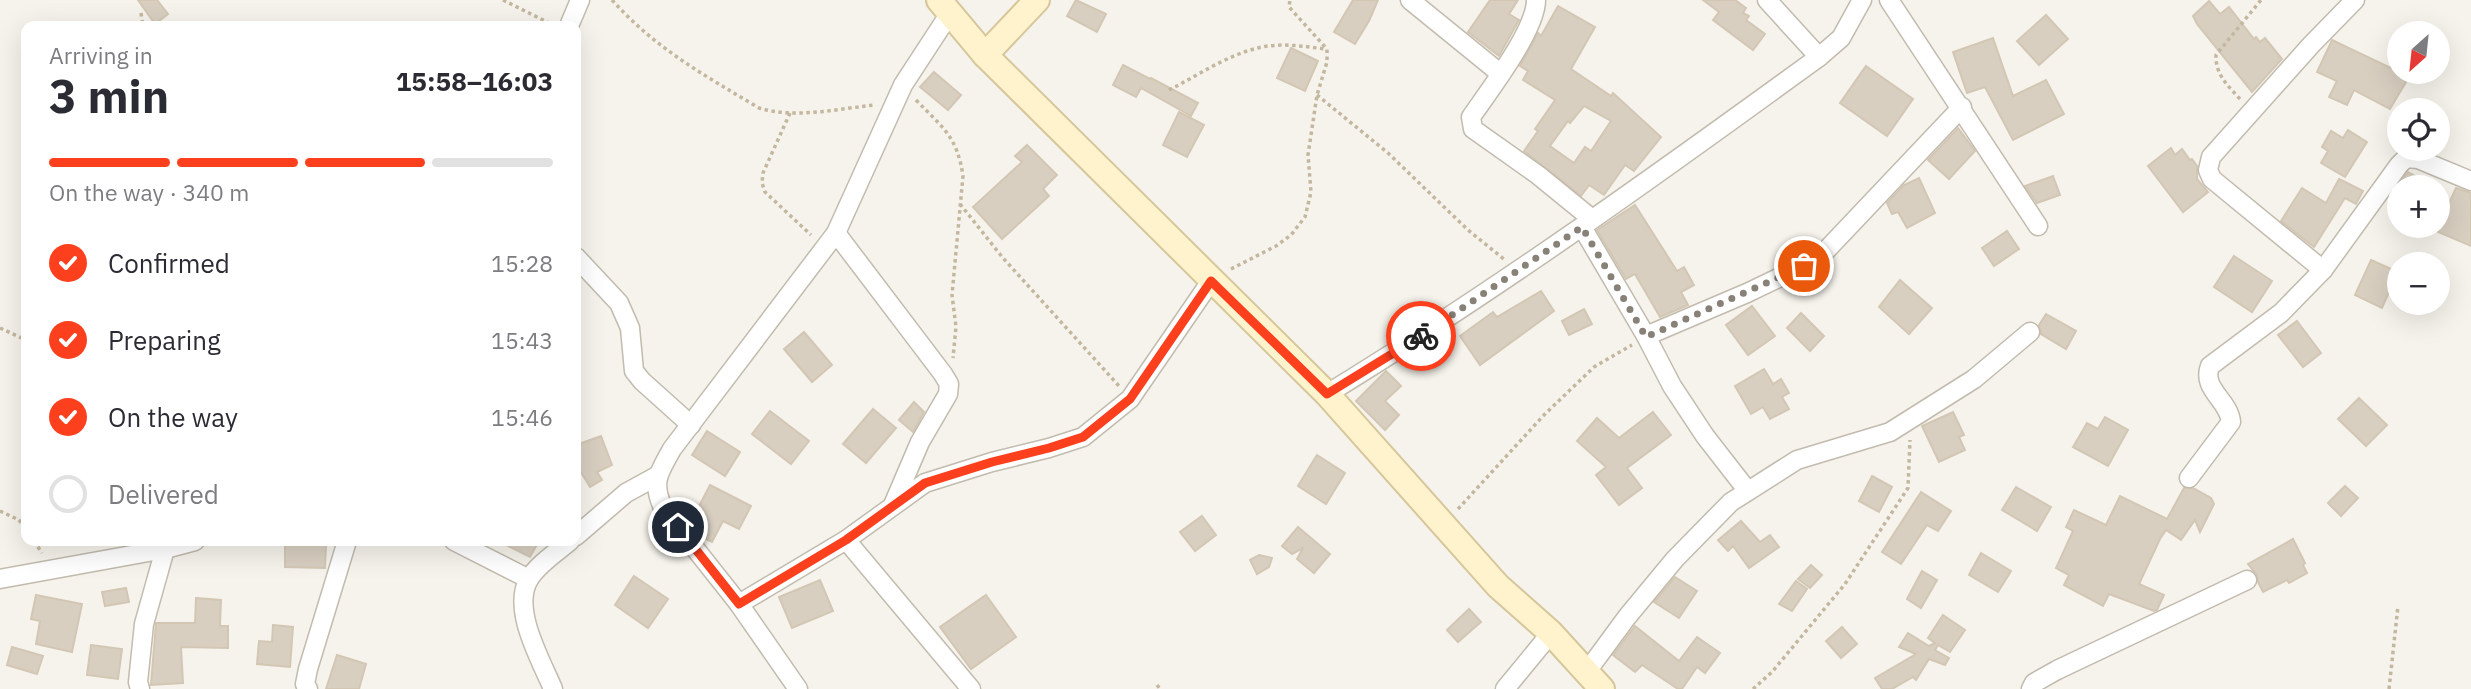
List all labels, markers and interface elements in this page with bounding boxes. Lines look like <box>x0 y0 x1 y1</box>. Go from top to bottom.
north arrow <box>2387 21 2450 84</box>
map controls <box>2387 21 2450 315</box>
text: Arriving in <box>49 40 153 70</box>
text: 15:58–16:03 <box>396 64 553 98</box>
text: 3 min <box>49 66 169 126</box>
button: locate <box>2387 98 2450 161</box>
button: + <box>2387 175 2450 238</box>
text: On the way · 340 m <box>49 177 249 207</box>
pin <box>1774 236 1834 296</box>
icon: check <box>49 244 87 282</box>
text: Confirmed <box>108 246 230 280</box>
icon: bag <box>1785 247 1823 285</box>
text: 15:28 <box>491 248 553 278</box>
button: − <box>2387 252 2450 315</box>
courier <box>1386 301 1456 371</box>
icon: bike <box>1402 317 1440 355</box>
icon: check <box>49 321 87 359</box>
text: Preparing <box>108 323 221 357</box>
text: 15:43 <box>491 325 553 355</box>
icon: check <box>49 398 87 436</box>
text: On the way <box>108 400 238 434</box>
text: 15:46 <box>491 402 553 432</box>
text: Delivered <box>108 477 219 511</box>
pin <box>648 497 708 557</box>
icon: home <box>659 508 697 546</box>

